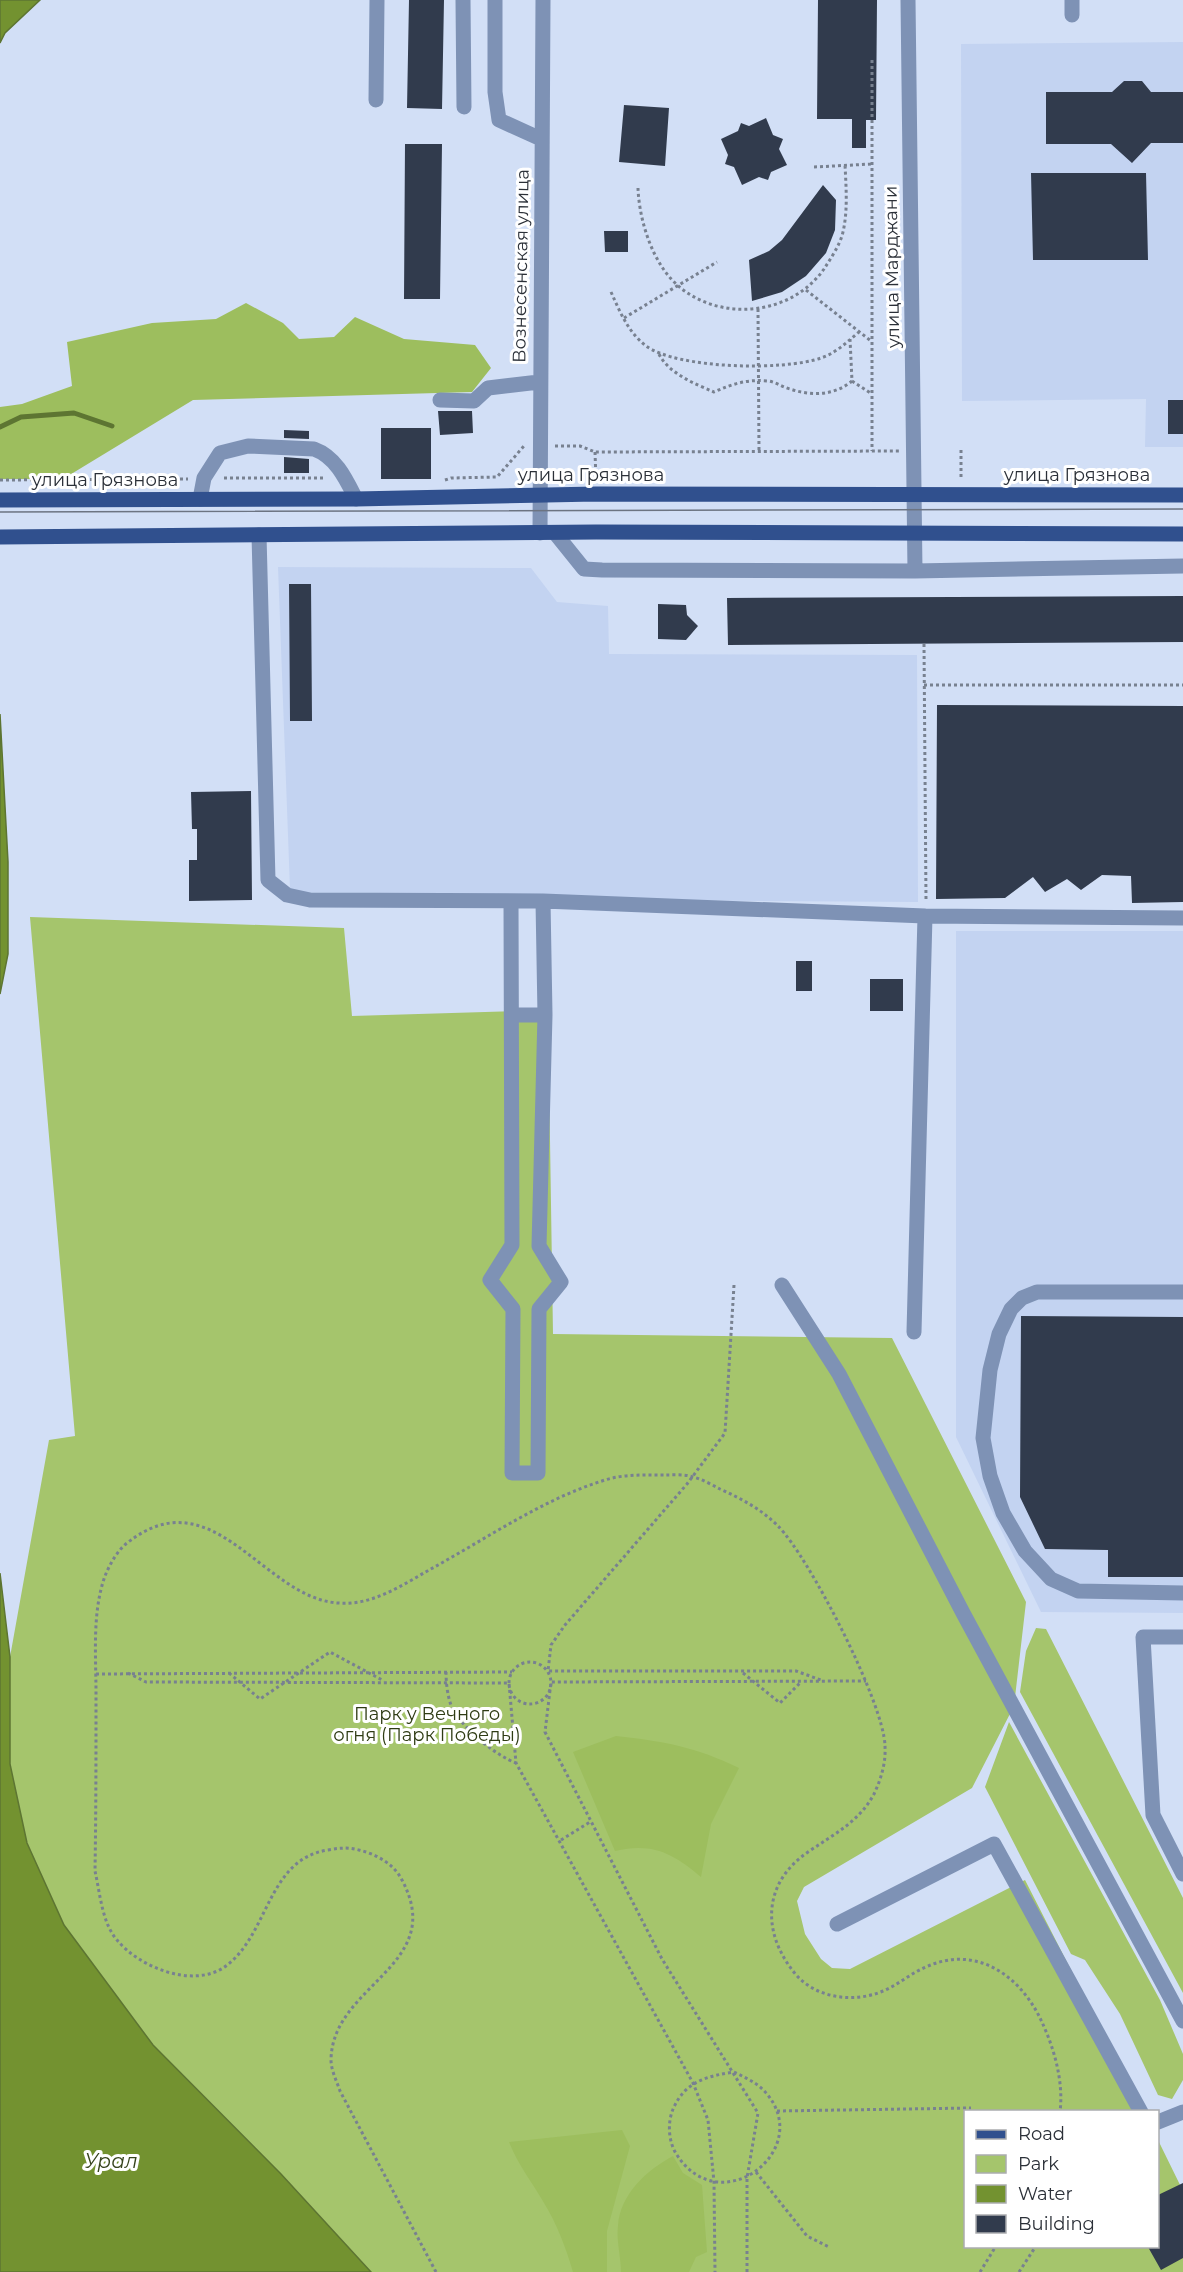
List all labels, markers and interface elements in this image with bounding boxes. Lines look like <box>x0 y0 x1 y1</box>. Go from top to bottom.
street label: Вознесенская улица <box>508 169 534 363</box>
street label: улица Марджани <box>880 186 904 349</box>
street label: улица Грязнова <box>517 464 664 486</box>
street label: улица Грязнова <box>1003 464 1150 486</box>
street label: улица Грязнова <box>31 469 178 491</box>
park label: Парк у Вечного огня (Парк Победы) <box>333 1703 521 1746</box>
legend <box>964 2110 1159 2248</box>
text: Road <box>1018 2123 1065 2145</box>
water label: Урал <box>84 2149 138 2173</box>
text: Park <box>1018 2153 1059 2175</box>
text: Water <box>1018 2183 1073 2205</box>
text: Building <box>1018 2213 1095 2235</box>

